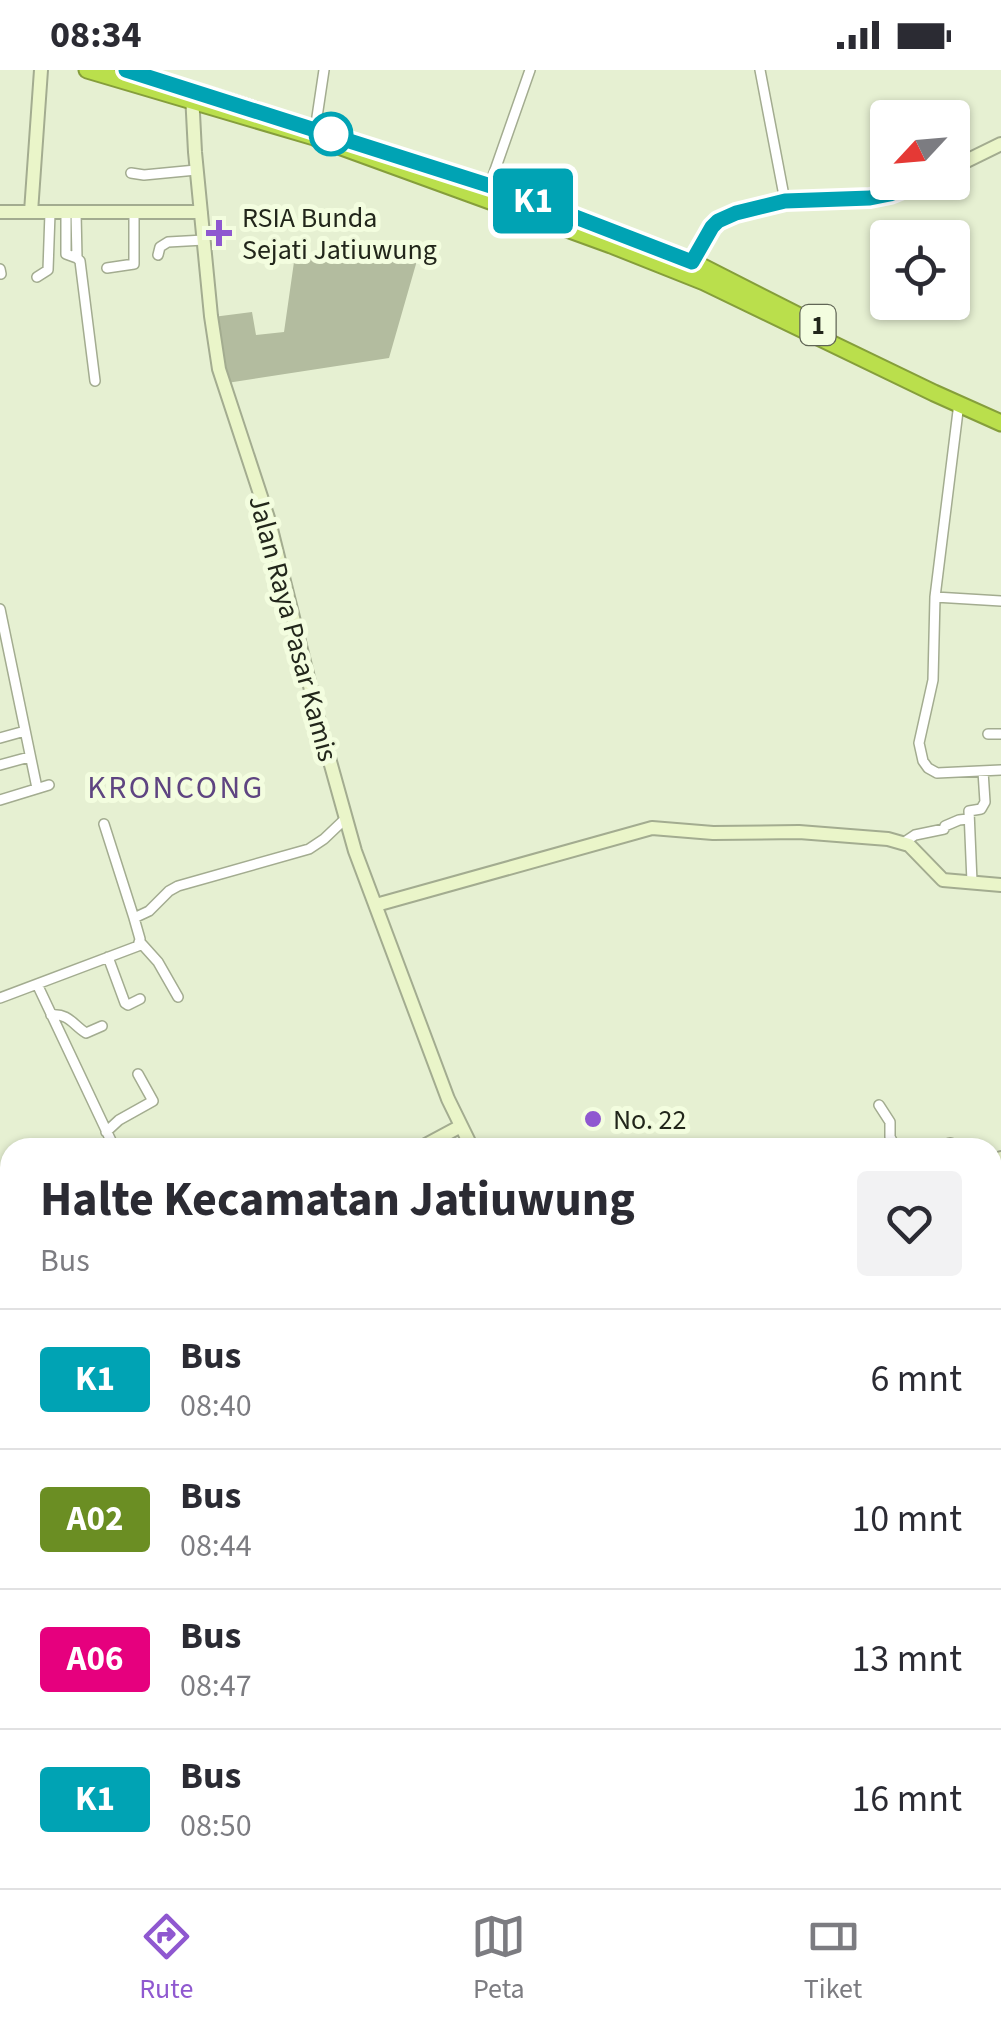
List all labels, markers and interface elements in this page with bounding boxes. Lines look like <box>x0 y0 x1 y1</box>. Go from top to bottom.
text: 08:34 <box>50 8 142 62</box>
north arrow <box>870 100 970 200</box>
map controls <box>870 100 970 320</box>
unlabelled marker <box>310 113 352 155</box>
line badge: K1 <box>488 168 578 234</box>
text: K1 <box>513 176 553 226</box>
place label: RSIA Bunda Sejati Jatiuwung <box>242 198 437 270</box>
marker: RSIA Bunda Sejati Jatiuwung <box>206 220 232 246</box>
button: locate <box>870 220 970 320</box>
road number: 1 <box>800 305 836 345</box>
street label: Jalan Raya Pasar Kamis <box>238 491 348 766</box>
district label: KRONCONG <box>87 765 265 811</box>
place label: No. 22 <box>613 1100 686 1140</box>
marker: No. 22 <box>582 1108 604 1130</box>
text: Halte Kecamatan Jatiuwung <box>40 1166 635 1234</box>
button: heart <box>857 1171 962 1276</box>
text: Bus <box>40 1238 90 1284</box>
text: Bus <box>180 1329 241 1383</box>
text: 6 mnt <box>870 1352 962 1406</box>
text: K1 <box>75 1354 115 1404</box>
text: 08:40 <box>180 1383 252 1429</box>
text: Bus <box>180 1469 241 1523</box>
text: 10 mnt <box>851 1492 962 1546</box>
text: A02 <box>66 1494 124 1544</box>
text: 08:44 <box>180 1523 252 1569</box>
text: Bus <box>180 1609 241 1663</box>
text: 13 mnt <box>851 1632 962 1686</box>
text: A06 <box>66 1634 124 1684</box>
text: 08:47 <box>180 1663 252 1709</box>
text: Bus <box>180 1749 241 1803</box>
text: 16 mnt <box>851 1772 962 1826</box>
text: K1 <box>75 1774 115 1824</box>
text: 08:50 <box>180 1803 252 1849</box>
tab: Rute <box>139 1909 194 2009</box>
tab: Peta <box>471 1909 526 2009</box>
tab: Tiket <box>804 1909 862 2009</box>

